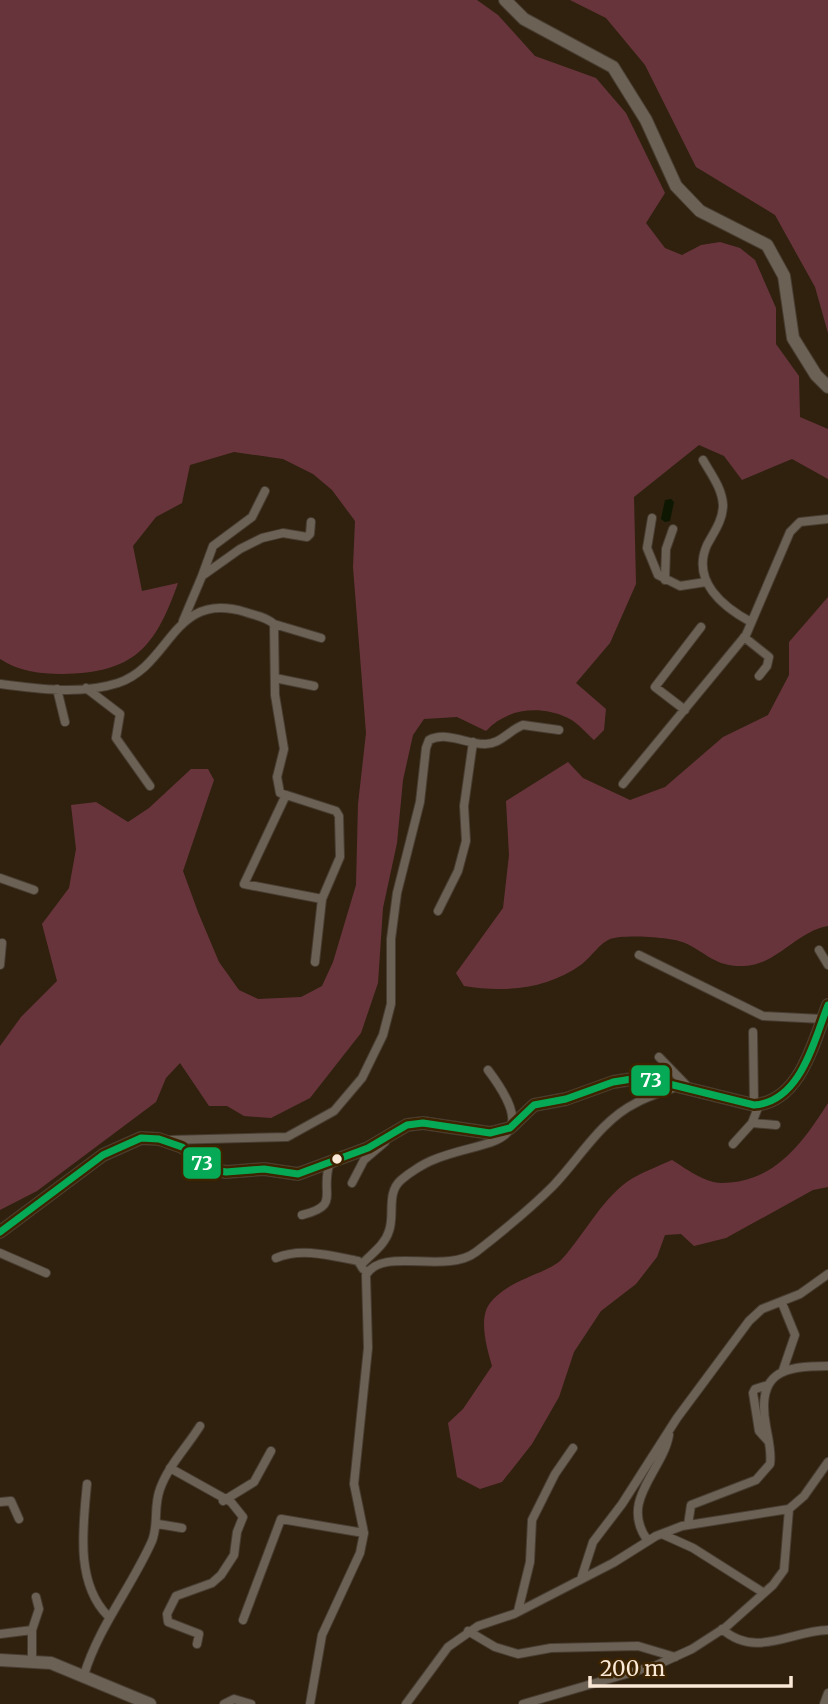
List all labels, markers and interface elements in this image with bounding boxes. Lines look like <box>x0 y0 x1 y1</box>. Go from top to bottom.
line badge: 73 <box>630 1064 671 1097</box>
text: 73 <box>640 1068 662 1092</box>
line badge: 73 <box>182 1146 222 1180</box>
text: 73 <box>191 1151 213 1175</box>
unlabelled marker <box>330 1152 344 1166</box>
scale bar <box>590 1644 791 1688</box>
text: 200 m <box>600 1655 665 1682</box>

